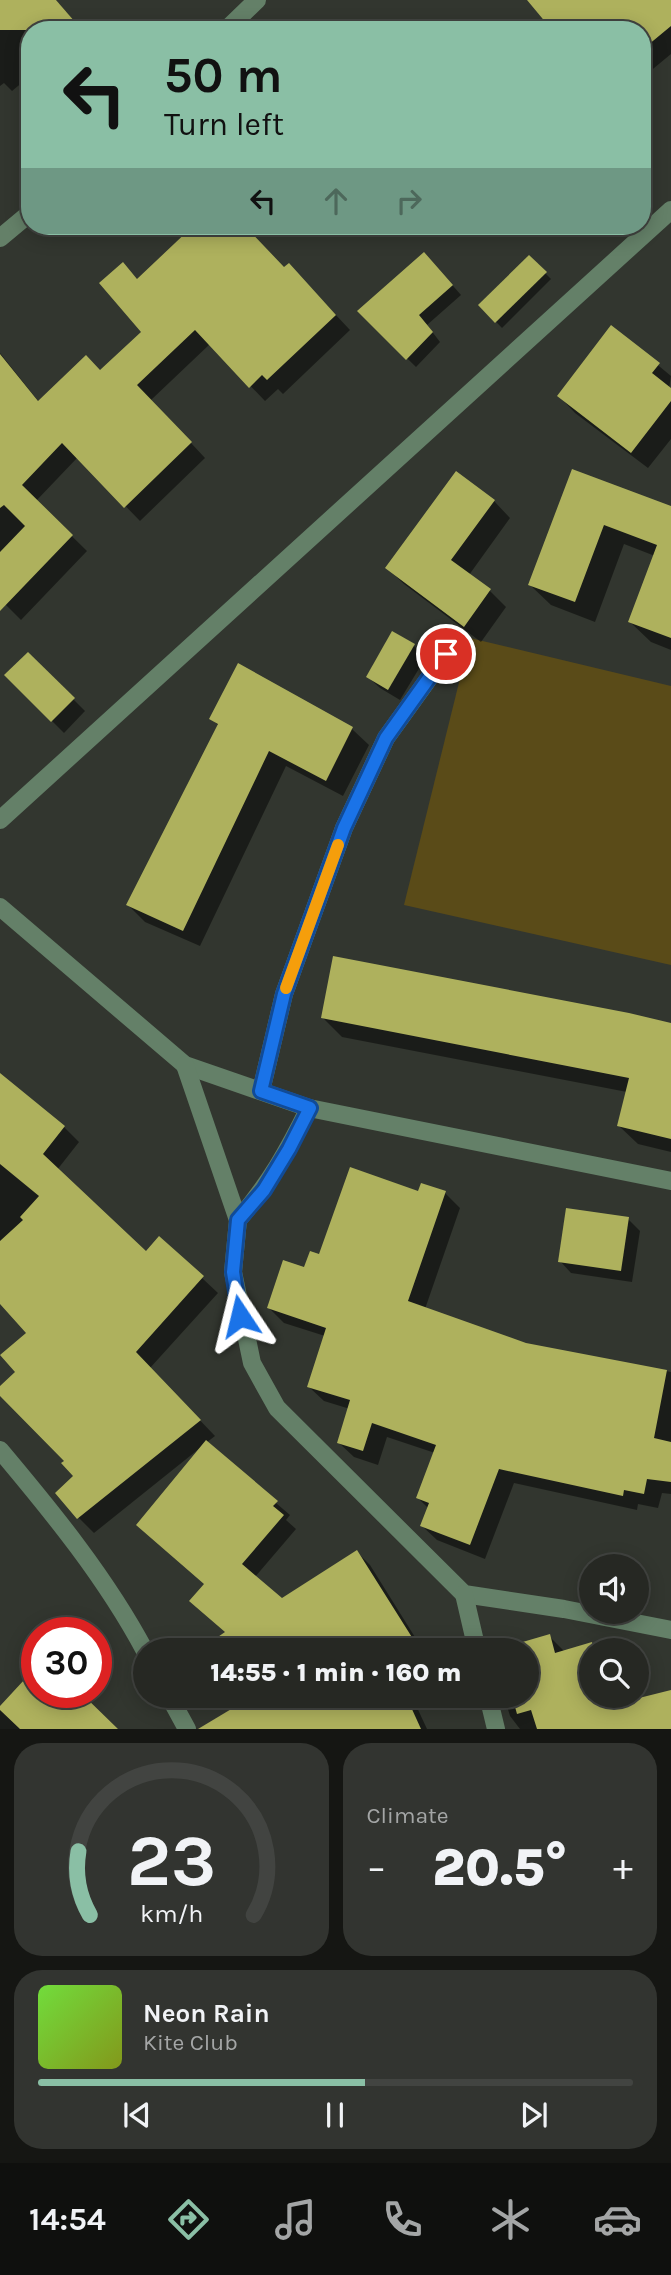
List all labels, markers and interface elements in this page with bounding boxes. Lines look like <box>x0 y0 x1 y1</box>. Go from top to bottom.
text: 50 m <box>164 47 282 104</box>
icon: left <box>49 49 140 140</box>
text: Turn left <box>164 106 284 143</box>
icon: left <box>244 182 282 220</box>
icon: ahead <box>317 182 355 220</box>
icon: right <box>390 182 428 220</box>
pin <box>416 624 476 684</box>
icon: arrive <box>427 635 465 673</box>
position arrow <box>203 1279 277 1353</box>
map controls <box>579 1554 649 1708</box>
button: sound <box>579 1554 649 1624</box>
speed limit sign: 30 <box>21 1617 112 1708</box>
button: search <box>579 1638 649 1708</box>
text: 14:55 · 1 min · 160 m <box>210 1657 462 1688</box>
text: Climate <box>367 1802 449 1829</box>
text: 23 <box>127 1819 216 1904</box>
text: 20.5° <box>432 1837 567 1898</box>
text: − <box>367 1845 386 1890</box>
text: + <box>613 1845 633 1890</box>
text: km/h <box>140 1899 203 1928</box>
text: Neon Rain <box>143 1998 270 2029</box>
text: Kite Club <box>143 2029 238 2056</box>
icon: previous <box>118 2096 156 2134</box>
icon: pause <box>316 2096 354 2134</box>
icon: next <box>515 2096 553 2134</box>
icon: directions <box>164 2195 213 2244</box>
icon: music <box>271 2195 320 2244</box>
icon: phone <box>378 2195 427 2244</box>
icon: climate <box>486 2195 535 2244</box>
icon: car <box>593 2195 642 2244</box>
text: 14:54 <box>29 2201 106 2238</box>

